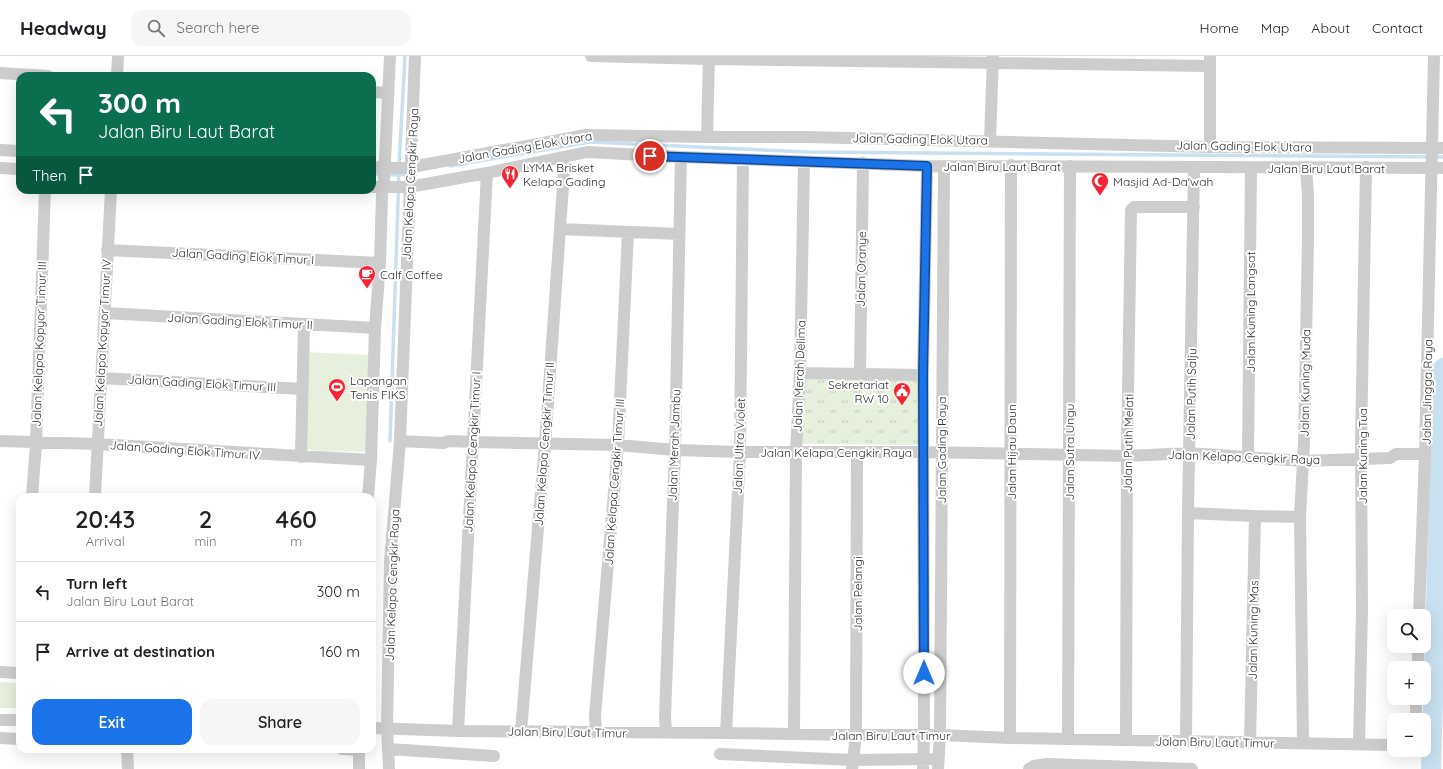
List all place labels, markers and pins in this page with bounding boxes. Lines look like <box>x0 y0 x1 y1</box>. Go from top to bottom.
pin <box>633 139 667 173</box>
place label: LYMA Brisket Kelapa Gading <box>523 160 606 189</box>
restaurant icon: LYMA Brisket Kelapa Gading <box>500 164 520 189</box>
mosque icon: Masjid Ad-Da'wah <box>1090 171 1110 196</box>
place label: Masjid Ad-Da'wah <box>1113 174 1213 189</box>
cafe icon: Calf Coffee <box>357 264 377 289</box>
place label: Calf Coffee <box>380 267 443 282</box>
place label: Lapangan Tenis FIKS <box>350 373 407 402</box>
sports icon: Lapangan Tenis FIKS <box>327 377 347 402</box>
place label: Sekretariat RW 10 <box>828 377 889 406</box>
public building icon: Sekretariat RW 10 <box>892 381 912 406</box>

